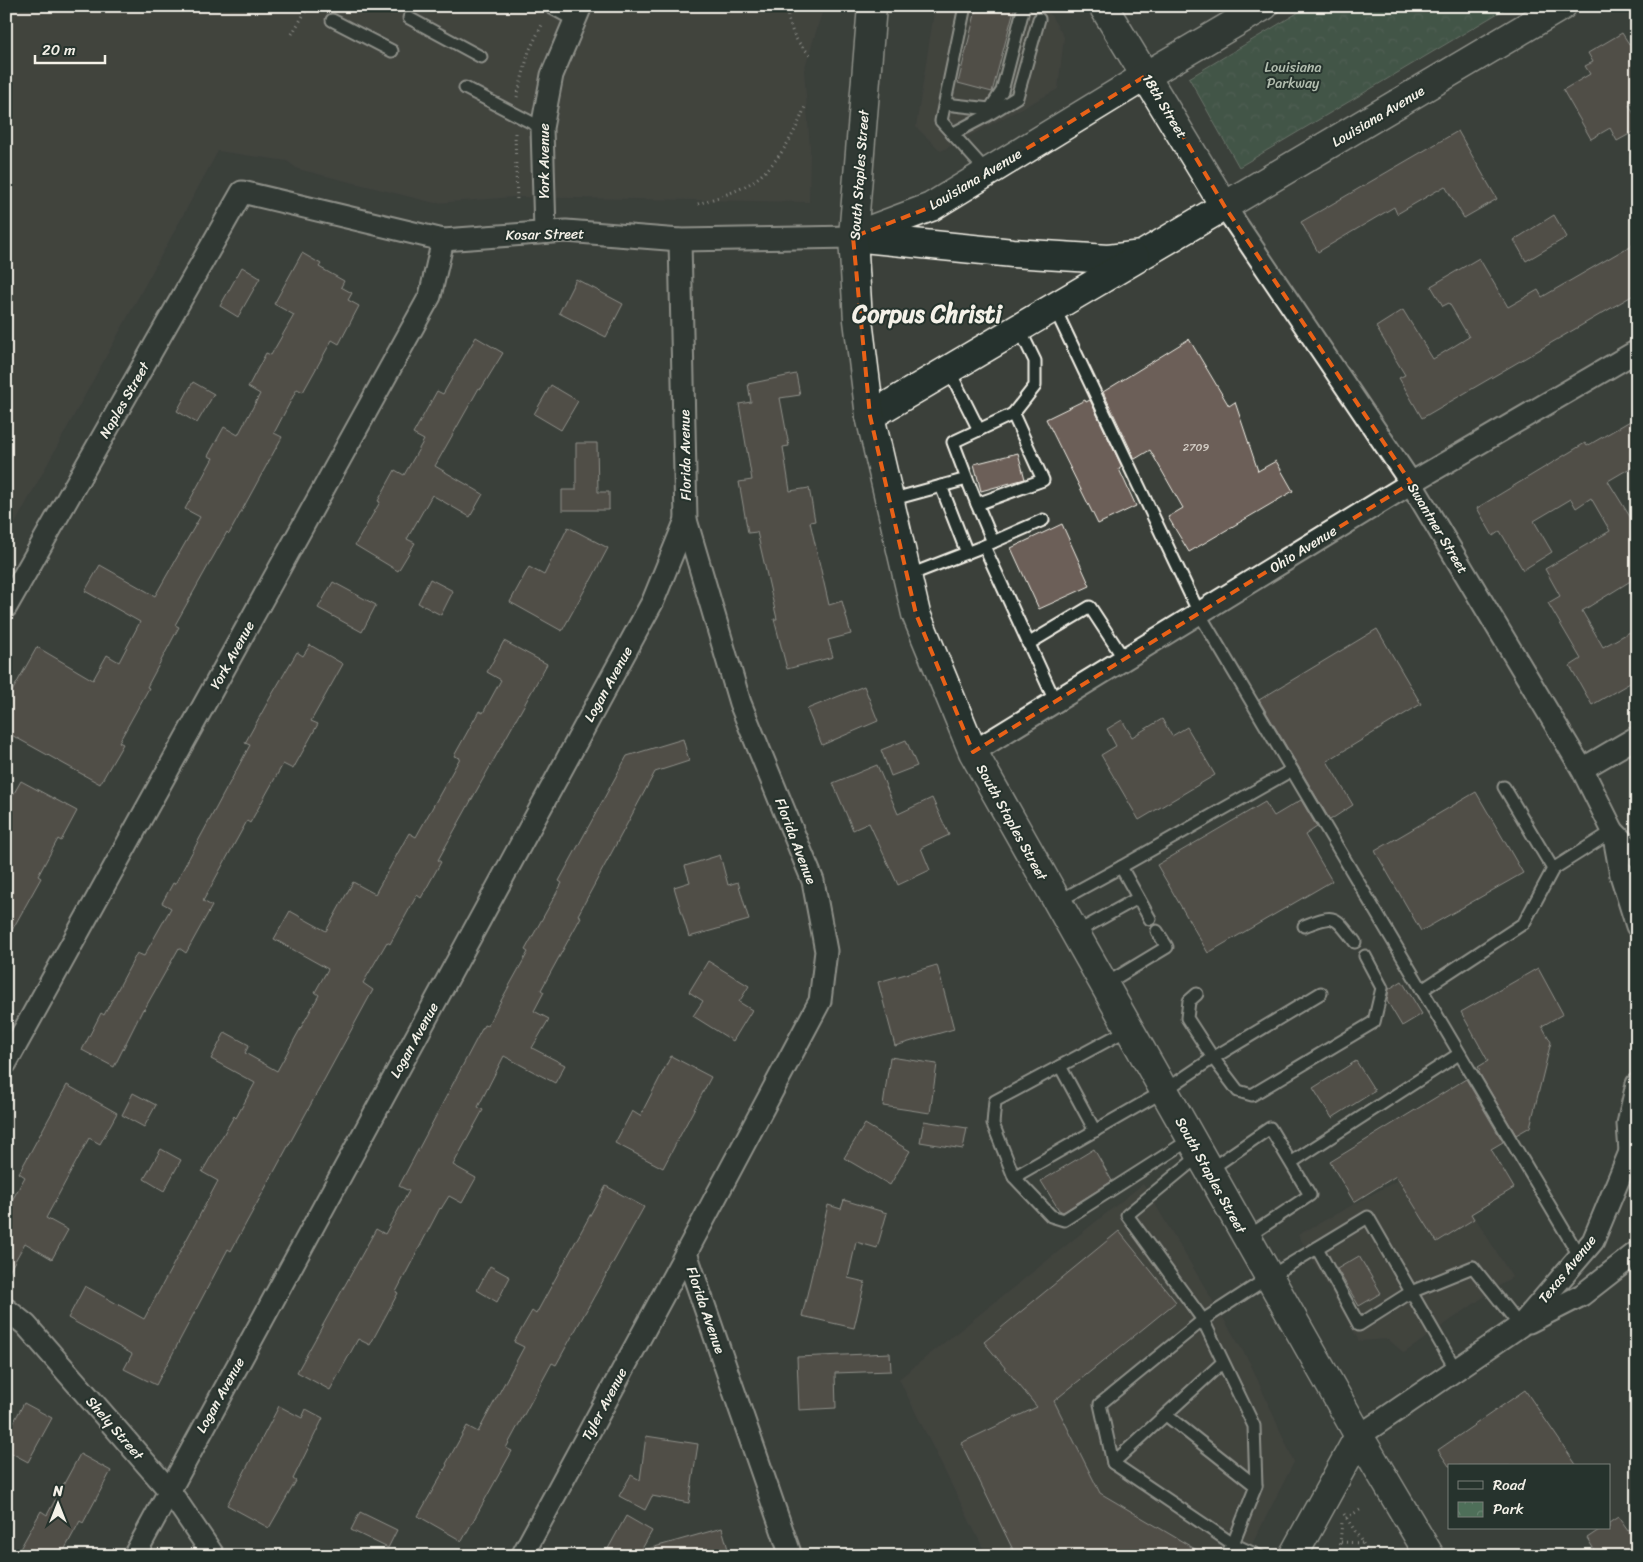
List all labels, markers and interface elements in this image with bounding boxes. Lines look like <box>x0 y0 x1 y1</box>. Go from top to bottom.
scale bar <box>35 32 105 64</box>
text: 20 m <box>42 37 76 63</box>
park label: Louisiana Parkway <box>1265 55 1321 96</box>
street label: 18th Street <box>1135 69 1194 144</box>
street label: Louisiana Avenue <box>1327 78 1430 154</box>
street label: South Staples Street <box>842 108 877 241</box>
street label: York Avenue <box>532 123 557 199</box>
street label: Louisiana Avenue <box>924 141 1027 217</box>
street label: Kosar Street <box>505 221 585 248</box>
district label: Corpus Christi <box>851 293 1003 335</box>
street label: Naples Street <box>92 356 157 443</box>
street label: Florida Avenue <box>672 409 699 501</box>
house number: 2709 <box>1183 438 1209 457</box>
street label: Swantner Street <box>1400 478 1475 579</box>
street label: Ohio Avenue <box>1265 519 1342 580</box>
street label: York Avenue <box>203 616 262 694</box>
street label: Logan Avenue <box>577 642 640 727</box>
street label: South Staples Street <box>969 759 1055 886</box>
street label: Florida Avenue <box>768 794 824 888</box>
street label: Logan Avenue <box>383 998 446 1083</box>
street label: South Staples Street <box>1168 1112 1254 1239</box>
street label: Texas Avenue <box>1532 1229 1603 1309</box>
street label: Florida Avenue <box>679 1263 732 1358</box>
street label: Logan Avenue <box>189 1353 252 1438</box>
street label: Tyler Avenue <box>575 1363 634 1445</box>
street label: Shely Street <box>79 1390 151 1467</box>
legend <box>1448 1464 1610 1530</box>
text: Road <box>1493 1472 1526 1498</box>
text: N <box>52 1479 63 1504</box>
north arrow <box>32 1480 82 1530</box>
text: Park <box>1493 1496 1524 1522</box>

